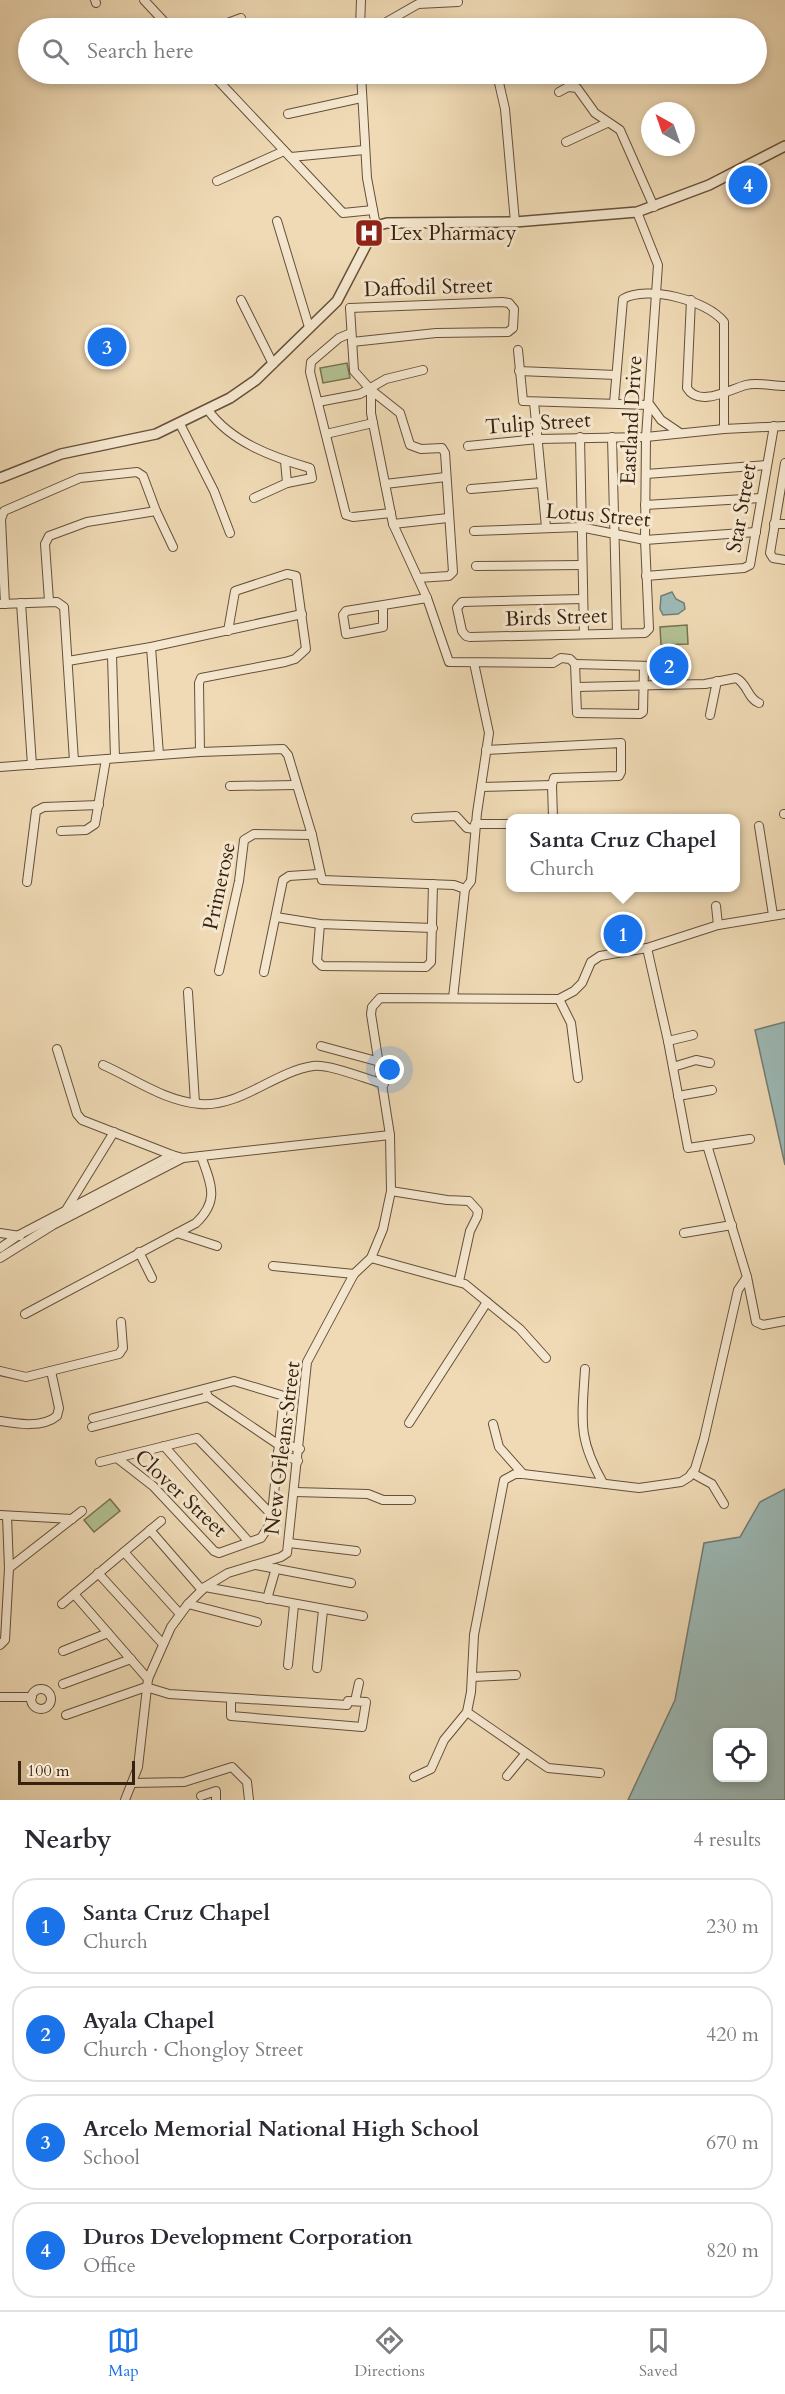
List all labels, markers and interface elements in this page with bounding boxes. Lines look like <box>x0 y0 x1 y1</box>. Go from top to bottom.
search box <box>18 18 767 84</box>
icon: search <box>39 35 72 68</box>
text: Search here <box>87 36 194 66</box>
north arrow <box>641 102 695 156</box>
pin: 4 <box>728 162 768 207</box>
hospital icon: Lex Pharmacy <box>353 217 385 249</box>
place label: Lex Pharmacy <box>390 219 517 248</box>
street label: Daffodil Street <box>363 271 493 304</box>
pin: 3 <box>88 324 126 370</box>
street label: Eastland Drive <box>614 355 649 486</box>
street label: Tulip Street <box>484 405 592 442</box>
street label: Star Street <box>719 461 764 555</box>
street label: Lotus Street <box>544 496 652 535</box>
street label: Birds Street <box>504 601 608 634</box>
pin: 2 <box>650 644 688 688</box>
popup <box>506 814 740 892</box>
text: Santa Cruz Chapel <box>530 825 716 855</box>
street label: Primerose <box>196 840 243 933</box>
text: Church <box>530 855 594 882</box>
pin: 1 <box>604 912 642 956</box>
your location <box>375 1055 404 1084</box>
street label: New Orleans Street <box>257 1359 308 1537</box>
street label: Clover Street <box>128 1443 233 1544</box>
map controls <box>713 1728 767 1782</box>
button: locate <box>713 1728 767 1782</box>
scale bar <box>18 1758 135 1786</box>
text: 100 m <box>27 1760 69 1782</box>
text: Nearby <box>24 1822 112 1857</box>
text: 4 results <box>693 1826 761 1853</box>
text: Santa Cruz Chapel <box>83 1898 270 1928</box>
text: 1 <box>40 1913 51 1940</box>
text: 230 m <box>706 1913 759 1940</box>
text: Church <box>83 1928 148 1955</box>
text: Ayala Chapel <box>83 2006 214 2036</box>
text: 2 <box>40 2021 51 2048</box>
text: 420 m <box>706 2021 759 2048</box>
text: Church · Chongloy Street <box>83 2036 303 2063</box>
text: Arcelo Memorial National High School <box>83 2114 479 2144</box>
text: 3 <box>40 2129 51 2156</box>
text: 670 m <box>706 2129 759 2156</box>
text: School <box>83 2144 140 2171</box>
text: Duros Development Corporation <box>83 2222 413 2252</box>
text: 4 <box>40 2237 51 2264</box>
text: 820 m <box>706 2237 759 2264</box>
text: Office <box>83 2252 136 2279</box>
tab: Map <box>107 2324 140 2382</box>
tab: Directions <box>354 2324 425 2382</box>
tab: Saved <box>639 2324 678 2382</box>

